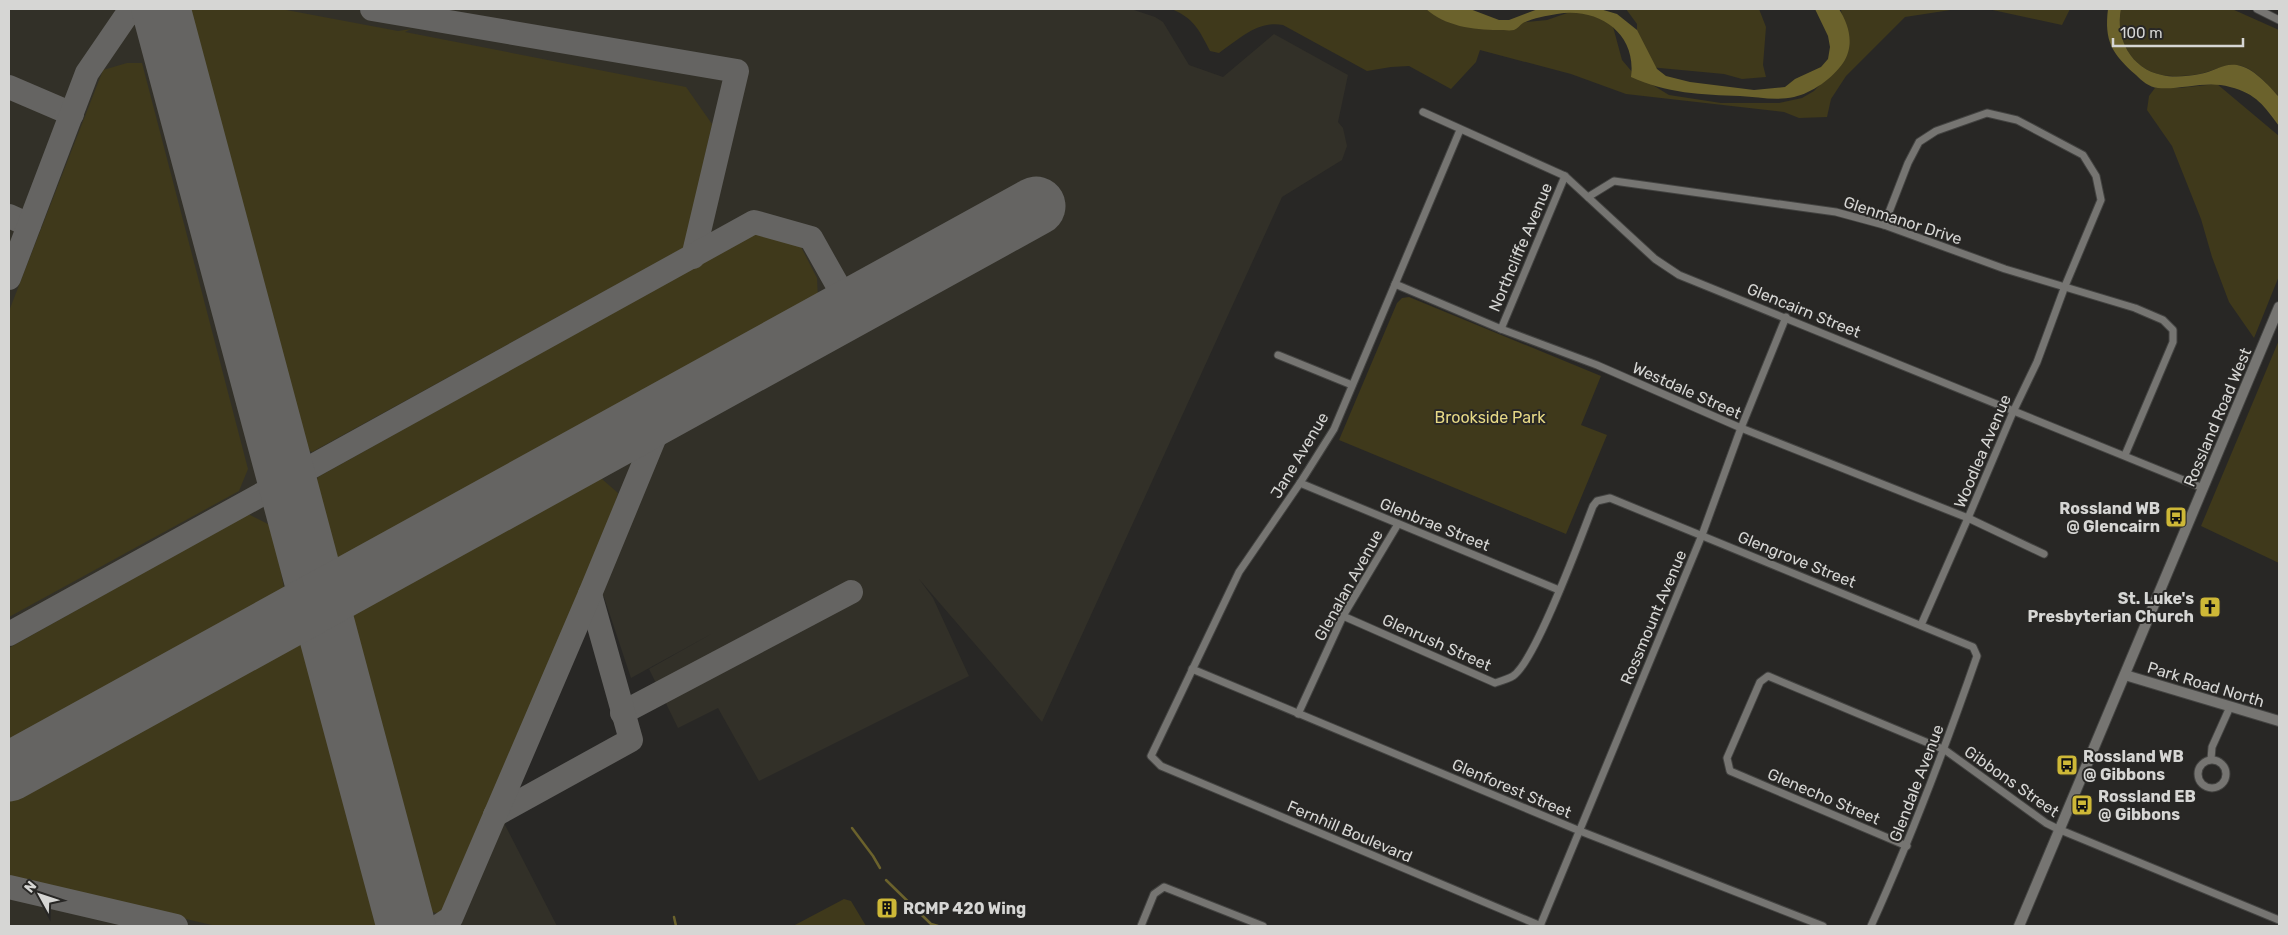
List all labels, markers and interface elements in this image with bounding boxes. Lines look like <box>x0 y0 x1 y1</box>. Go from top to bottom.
scale bar <box>2113 15 2243 47</box>
text: 100 m <box>2120 24 2162 42</box>
street label: Northcliffe Avenue <box>1485 180 1556 315</box>
street label: Glenmanor Drive <box>1841 192 1965 249</box>
street label: Glencairn Street <box>1744 279 1863 342</box>
street label: Rossland Road West <box>2180 345 2255 490</box>
street label: Westdale Street <box>1629 358 1744 423</box>
street label: Woodlea Avenue <box>1950 391 2015 511</box>
park label: Brookside Park <box>1435 408 1546 427</box>
street label: Jane Avenue <box>1266 409 1333 502</box>
street label: Glenbrae Street <box>1377 494 1493 555</box>
place label: Rossland WB @ Glencairn <box>2059 499 2160 536</box>
bus stop icon: Rossland WB @ Glencairn <box>2164 505 2188 529</box>
street label: Glenalan Avenue <box>1310 526 1387 644</box>
street label: Glengrove Street <box>1735 527 1859 592</box>
street label: Rossmount Avenue <box>1617 547 1690 687</box>
place label: St. Luke's Presbyterian Church <box>2027 589 2194 626</box>
church icon: St. Luke's Presbyterian Church <box>2198 595 2222 619</box>
street label: Glenrush Street <box>1379 610 1494 675</box>
street label: Park Road North <box>2145 658 2267 711</box>
street label: Glendale Avenue <box>1885 722 1948 845</box>
street label: Gibbons Street <box>1961 742 2063 821</box>
place label: Rossland WB @ Gibbons <box>2083 747 2184 784</box>
bus stop icon: Rossland WB @ Gibbons <box>2055 753 2079 777</box>
street label: Glenforest Street <box>1449 755 1574 822</box>
street label: Glenecho Street <box>1765 764 1883 829</box>
place label: Rossland EB @ Gibbons <box>2098 787 2196 824</box>
bus stop icon: Rossland EB @ Gibbons <box>2070 793 2094 817</box>
street label: Fernhill Boulevard <box>1284 797 1415 866</box>
north arrow <box>15 870 65 920</box>
text: N <box>21 878 40 896</box>
building icon: RCMP 420 Wing <box>875 896 899 920</box>
place label: RCMP 420 Wing <box>903 899 1026 918</box>

